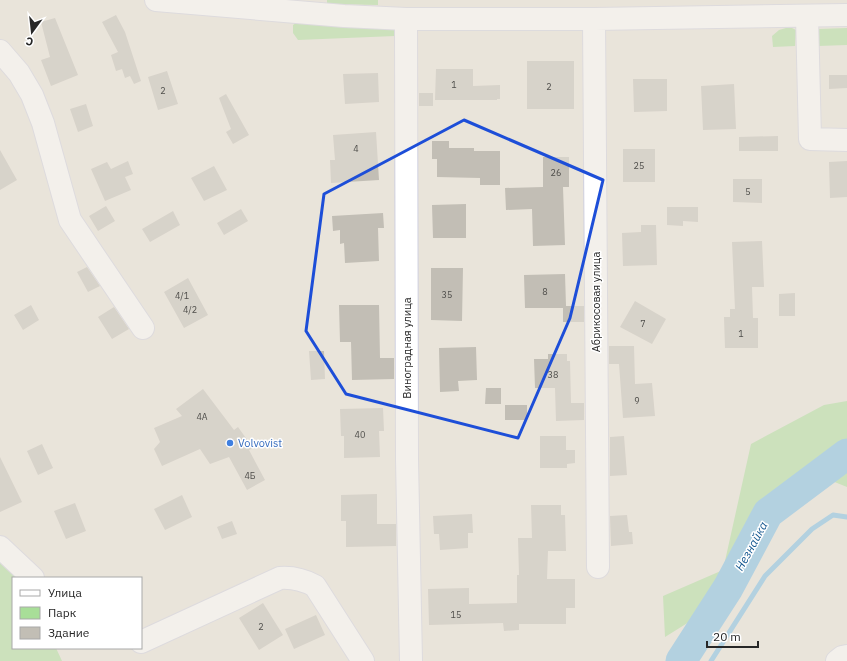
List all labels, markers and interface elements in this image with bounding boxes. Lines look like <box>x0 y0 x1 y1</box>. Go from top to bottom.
north arrow <box>12 12 52 52</box>
text: С <box>24 34 35 49</box>
house number: 1 <box>451 79 457 90</box>
house number: 2 <box>546 81 552 92</box>
house number: 2 <box>160 85 166 96</box>
house number: 4 <box>353 143 359 154</box>
house number: 25 <box>634 160 644 171</box>
house number: 26 <box>551 167 561 178</box>
house number: 5 <box>745 186 751 197</box>
street label: Абрикосовая улица <box>589 252 603 352</box>
house number: 8 <box>542 286 548 297</box>
house number: 35 <box>442 289 452 300</box>
house number: 4/1 <box>175 290 189 301</box>
street label: Виноградная улица <box>400 297 414 399</box>
house number: 4/2 <box>183 304 197 315</box>
house number: 7 <box>640 318 646 329</box>
house number: 1 <box>738 328 744 339</box>
house number: 38 <box>548 369 558 380</box>
house number: 9 <box>634 395 640 406</box>
house number: 4А <box>196 411 208 422</box>
house number: 40 <box>355 429 365 440</box>
place label: Volvovist <box>238 436 282 450</box>
marker: Volvovist <box>225 438 235 448</box>
house number: 4Б <box>244 470 256 481</box>
water label: Незнайка <box>731 519 771 573</box>
legend <box>12 577 142 649</box>
text: Улица <box>48 585 82 600</box>
text: Парк <box>48 605 77 620</box>
house number: 15 <box>451 609 461 620</box>
house number: 2 <box>258 621 264 632</box>
scale bar <box>707 623 758 649</box>
text: Здание <box>48 625 90 640</box>
text: 20 m <box>713 629 741 644</box>

